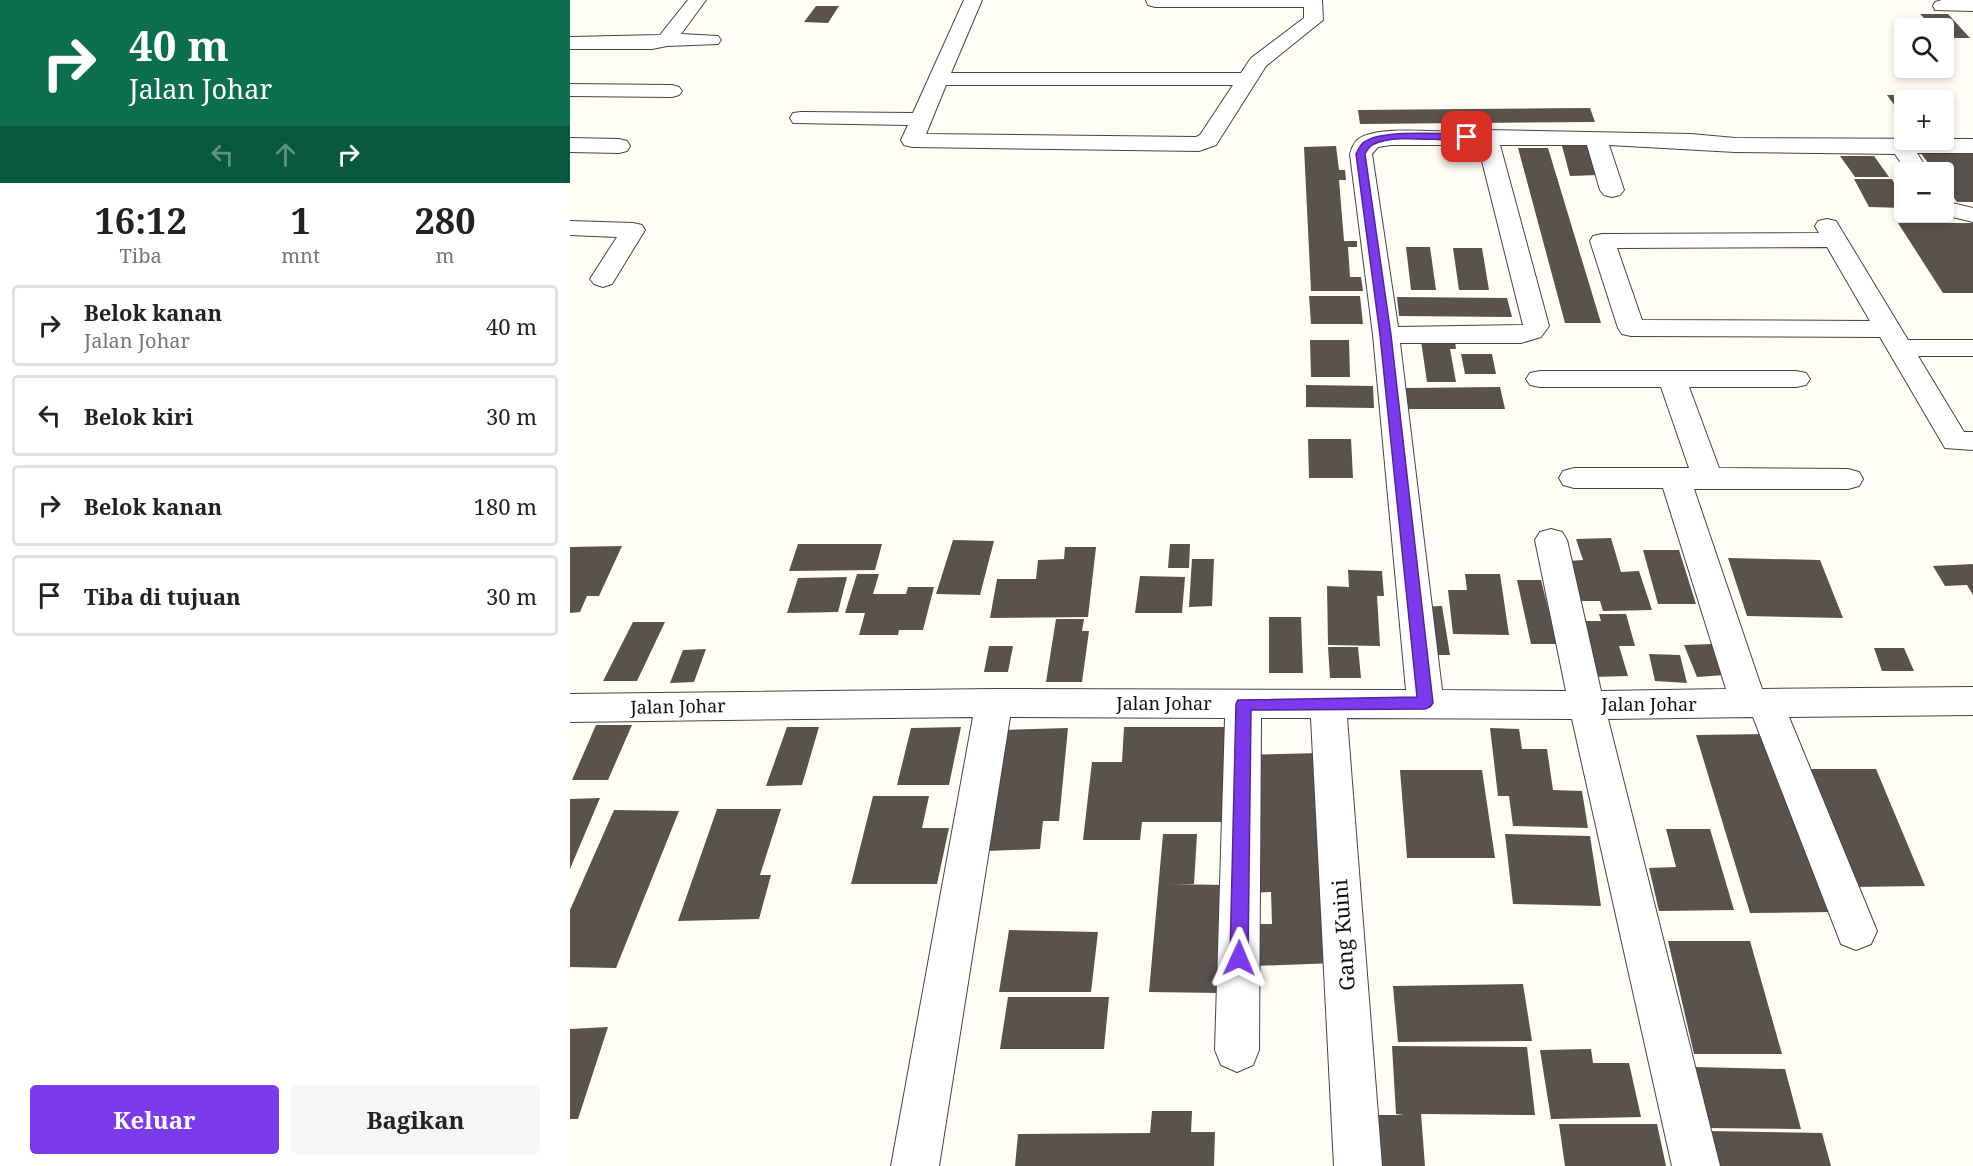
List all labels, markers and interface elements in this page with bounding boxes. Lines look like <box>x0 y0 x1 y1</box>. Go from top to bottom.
text: 40 m <box>129 16 229 73</box>
map controls <box>1894 18 1954 222</box>
button: search <box>1894 18 1954 78</box>
icon: right <box>30 24 108 102</box>
text: Jalan Johar <box>129 70 272 107</box>
button: + <box>1894 90 1954 150</box>
pin <box>1441 111 1492 162</box>
icon: arrive <box>1450 120 1483 153</box>
icon: left <box>206 138 239 171</box>
icon: ahead <box>269 138 302 171</box>
icon: right <box>332 138 365 171</box>
button: − <box>1894 162 1954 222</box>
text: 16:12 <box>94 196 187 245</box>
text: 1 <box>290 196 311 245</box>
text: 280 <box>415 196 476 245</box>
text: Tiba <box>120 242 162 269</box>
text: mnt <box>281 242 320 269</box>
text: m <box>436 242 454 269</box>
text: Belok kanan <box>84 297 222 327</box>
icon: right <box>33 309 66 342</box>
text: 40 m <box>486 311 537 341</box>
text: Jalan Johar <box>84 327 190 354</box>
icon: left <box>33 399 66 432</box>
text: Belok kiri <box>84 401 193 431</box>
text: 30 m <box>486 401 537 431</box>
icon: right <box>33 489 66 522</box>
text: Belok kanan <box>84 491 222 521</box>
text: 180 m <box>474 491 537 521</box>
icon: arrive <box>33 579 66 612</box>
text: Tiba di tujuan <box>84 581 241 611</box>
text: 30 m <box>486 581 537 611</box>
street label: Jalan Johar <box>1115 691 1212 715</box>
street label: Jalan Johar <box>1600 692 1697 716</box>
street label: Jalan Johar <box>629 693 726 719</box>
street label: Gang Kuini <box>1325 878 1361 992</box>
position arrow <box>1207 926 1271 990</box>
button: Keluar <box>30 1085 279 1154</box>
button: Bagikan <box>291 1085 540 1154</box>

